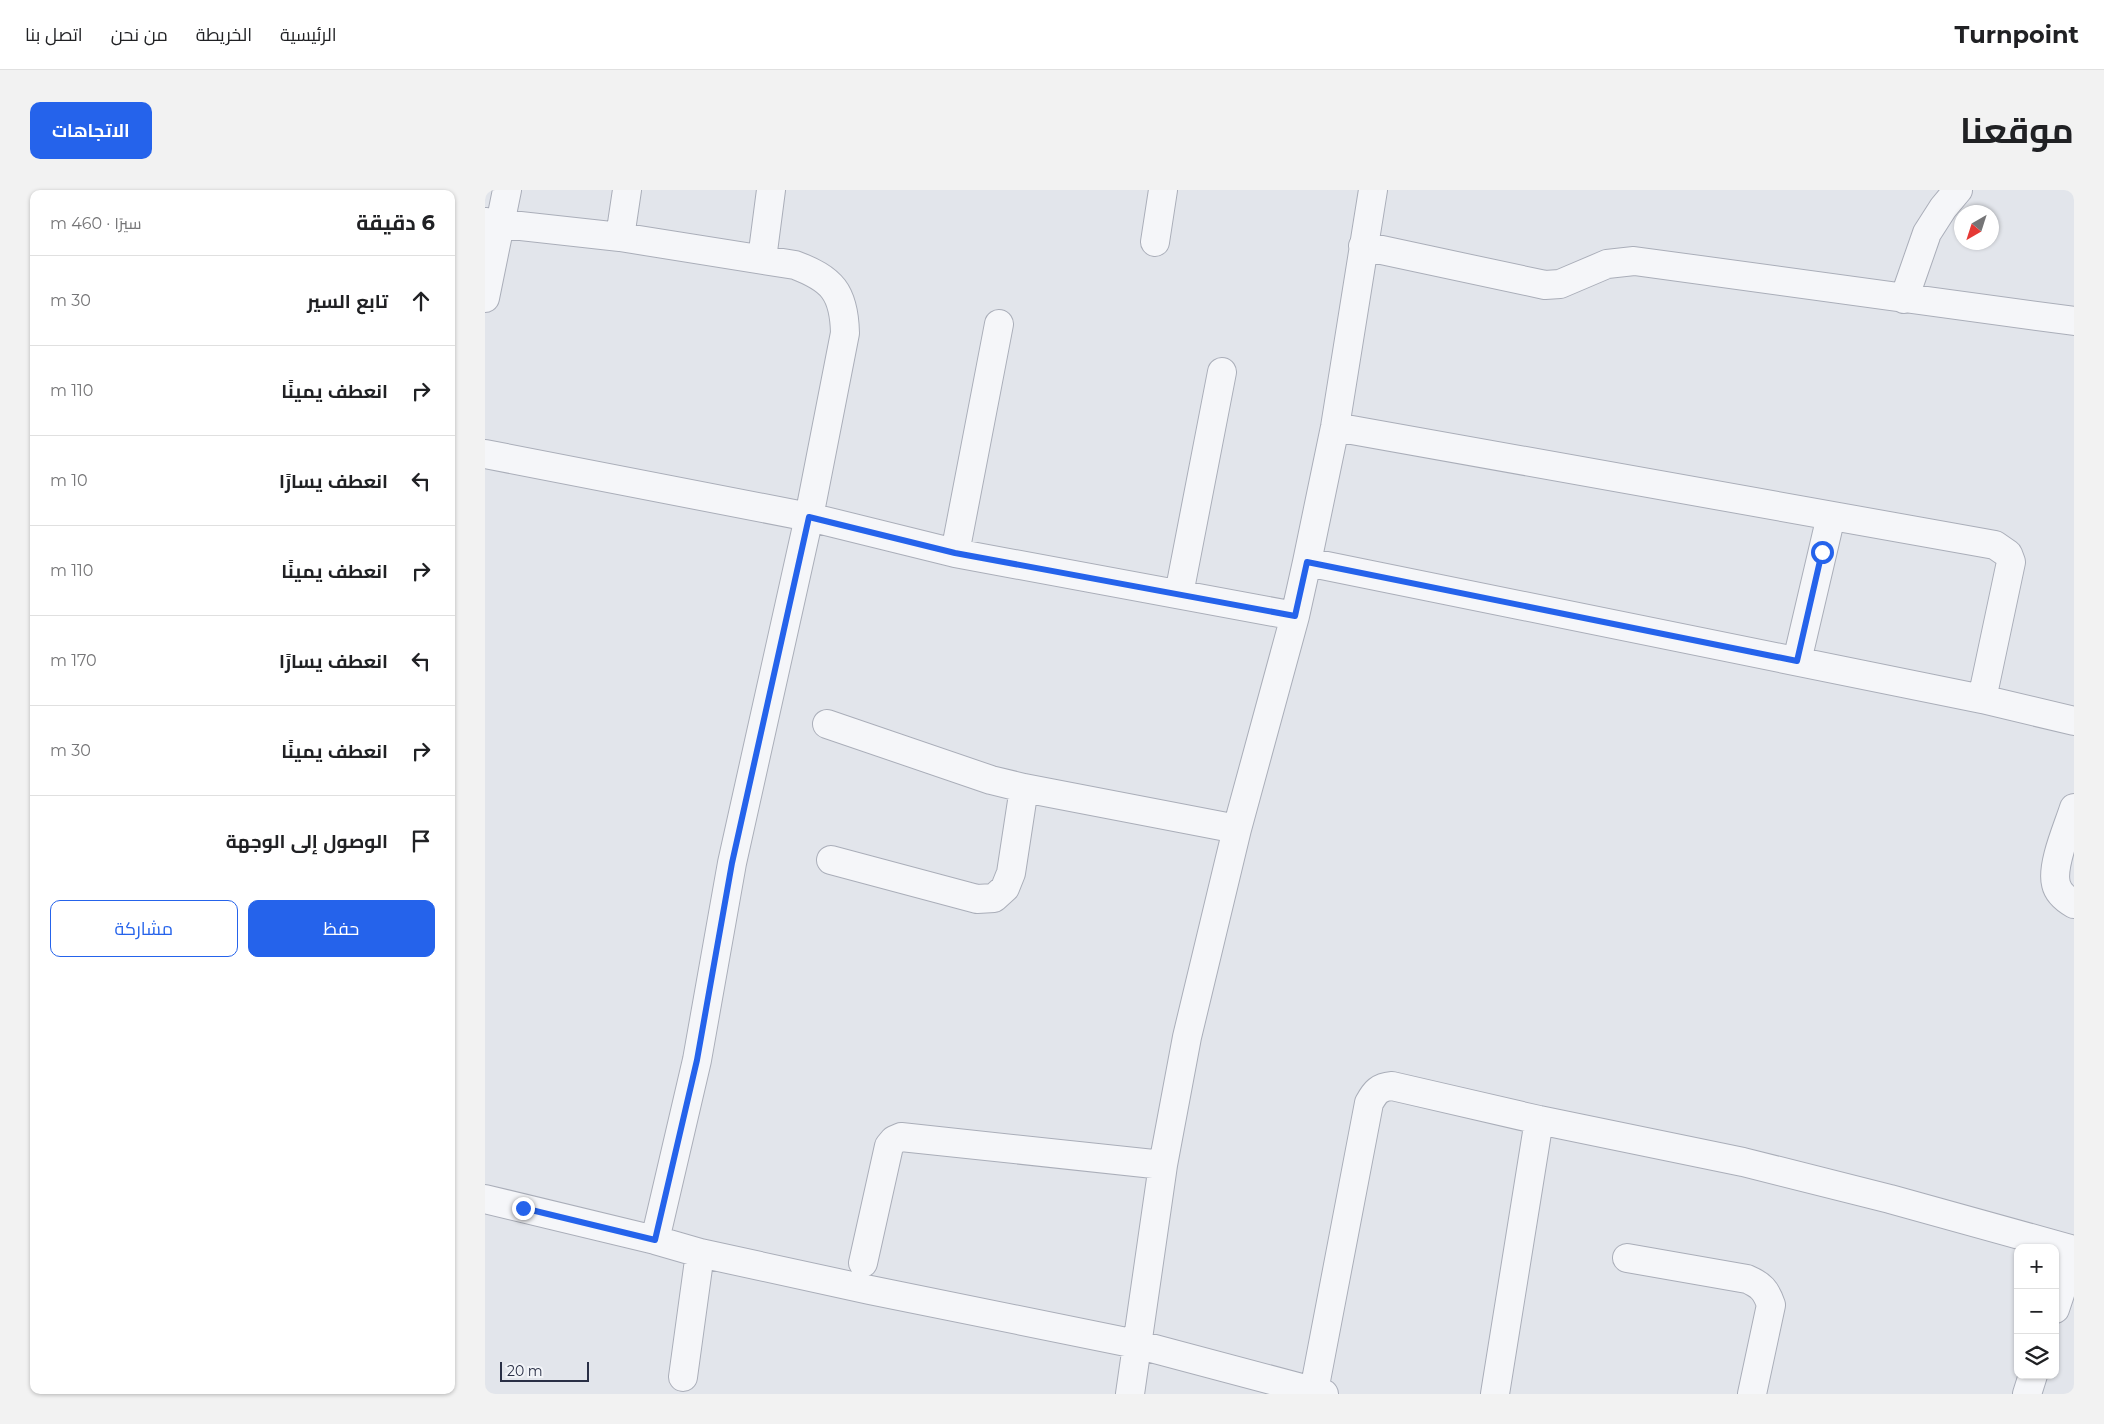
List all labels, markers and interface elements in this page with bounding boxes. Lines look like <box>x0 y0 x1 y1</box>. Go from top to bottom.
text: Turnpoint <box>1955 20 2079 49</box>
text: اتصل بنا <box>25 24 83 46</box>
text: من نحن <box>111 24 168 46</box>
text: الخريطة <box>196 24 252 46</box>
text: الرئيسية <box>280 24 336 46</box>
button: الاتجاهات <box>30 102 152 159</box>
text: موقعنا <box>1960 109 2074 152</box>
north arrow <box>1954 205 1999 250</box>
text: 6 دقيقة <box>356 210 435 235</box>
text: سيرًا · 460 m <box>50 214 142 233</box>
icon: ahead <box>407 287 435 315</box>
text: تابع السير <box>307 290 388 313</box>
text: 30 m <box>50 291 91 310</box>
icon: right <box>407 377 435 405</box>
text: انعطف يمينًا <box>281 380 388 403</box>
text: 110 m <box>50 381 93 400</box>
icon: left <box>407 467 435 495</box>
text: انعطف يسارًا <box>279 470 388 493</box>
text: 10 m <box>50 471 88 490</box>
route start <box>1811 541 1834 564</box>
icon: right <box>407 557 435 585</box>
text: انعطف يمينًا <box>281 560 388 583</box>
text: 110 m <box>50 561 93 580</box>
icon: left <box>407 647 435 675</box>
text: انعطف يسارًا <box>279 650 388 673</box>
text: 170 m <box>50 651 97 670</box>
icon: right <box>407 737 435 765</box>
text: انعطف يمينًا <box>281 740 388 763</box>
text: 30 m <box>50 741 91 760</box>
icon: arrive <box>407 827 435 855</box>
text: الوصول إلى الوجهة <box>226 830 388 853</box>
button: مشاركة <box>50 900 238 957</box>
button: حفظ <box>248 900 435 957</box>
route end <box>512 1197 535 1220</box>
map controls <box>2014 1244 2059 1379</box>
button: + <box>2014 1244 2059 1289</box>
button: − <box>2014 1289 2059 1334</box>
button: layers <box>2014 1334 2059 1379</box>
scale bar <box>500 1359 589 1382</box>
text: 20 m <box>507 1362 543 1380</box>

